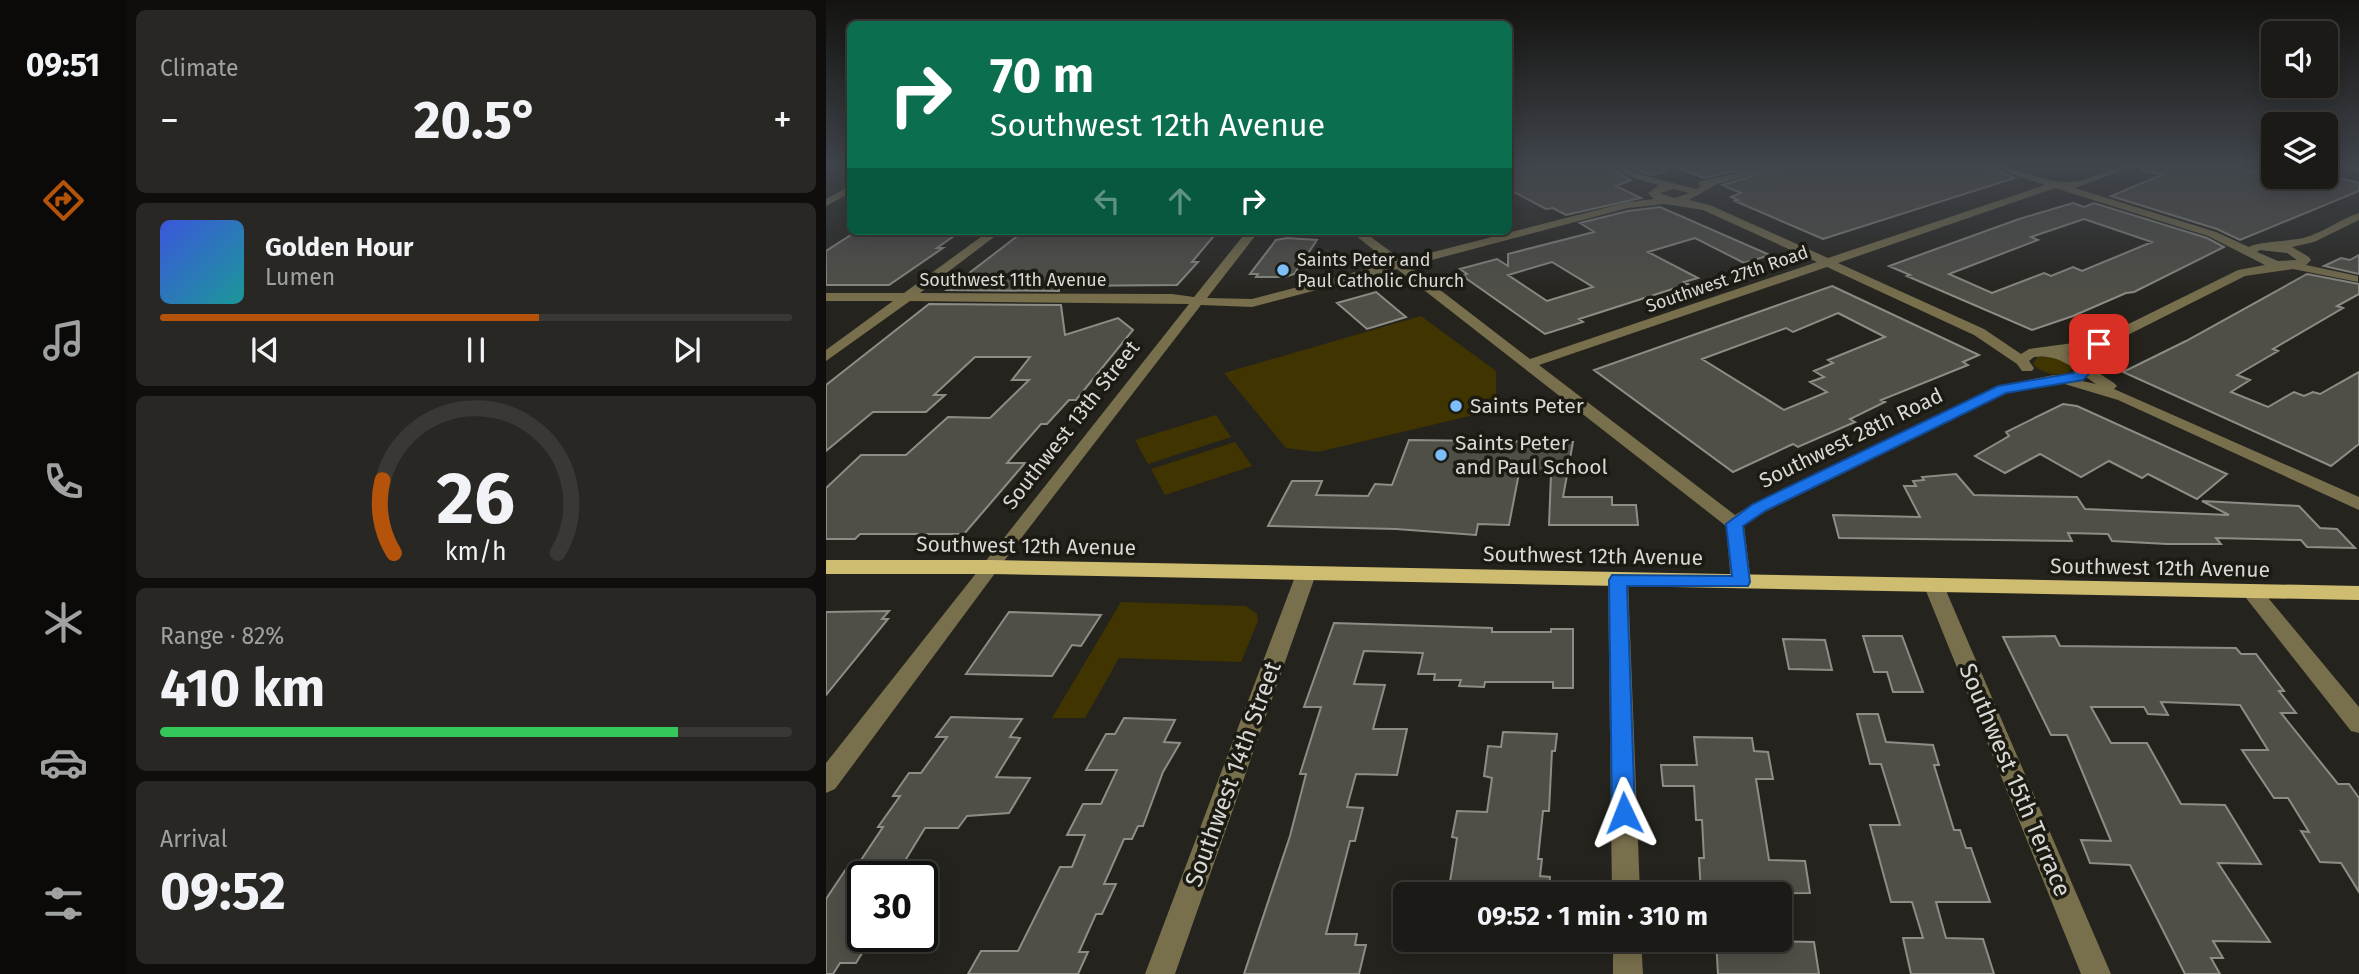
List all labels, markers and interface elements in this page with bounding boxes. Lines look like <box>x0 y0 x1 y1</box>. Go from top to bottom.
map controls <box>2261 21 2338 189</box>
button: sound <box>2261 21 2338 98</box>
text: 09:51 <box>26 46 100 84</box>
text: 70 m <box>990 46 1094 105</box>
icon: right <box>875 49 966 140</box>
text: Climate <box>160 54 239 82</box>
text: 20.5° <box>414 89 538 152</box>
text: − <box>160 97 179 143</box>
text: + <box>773 97 792 143</box>
text: Southwest 12th Avenue <box>990 106 1325 144</box>
button: layers <box>2261 112 2338 189</box>
icon: directions <box>39 176 88 225</box>
icon: left <box>1088 182 1126 220</box>
icon: ahead <box>1161 182 1199 220</box>
icon: right <box>1234 182 1272 220</box>
text: Golden Hour <box>265 232 413 263</box>
street label: Southwest 27th Road <box>1643 241 1811 317</box>
place label: Saints Peter and Paul Catholic Church <box>1297 249 1464 292</box>
marker: Saints Peter and Paul Catholic Church <box>1275 262 1291 278</box>
text: Lumen <box>265 263 335 291</box>
street label: Southwest 11th Avenue <box>919 269 1107 291</box>
pin <box>2069 314 2129 374</box>
icon: music <box>39 316 88 365</box>
icon: arrive <box>2080 325 2118 363</box>
icon: previous <box>246 331 284 369</box>
icon: pause <box>457 331 495 369</box>
icon: next <box>668 331 706 369</box>
street label: Southwest 13th Street <box>997 335 1145 515</box>
street label: Southwest 28th Road <box>1755 382 1947 494</box>
place label: Saints Peter <box>1470 393 1584 419</box>
marker: Saints Peter <box>1448 398 1464 414</box>
place label: Saints Peter and Paul School <box>1455 430 1608 480</box>
marker: Saints Peter and Paul School <box>1433 447 1449 463</box>
text: 26 <box>437 455 515 542</box>
icon: phone <box>39 457 88 506</box>
street label: Southwest 12th Avenue <box>916 531 1136 561</box>
text: km/h <box>445 537 507 567</box>
street label: Southwest 12th Avenue <box>1483 541 1703 571</box>
street label: Southwest 12th Avenue <box>2050 553 2270 583</box>
icon: climate <box>39 598 88 647</box>
text: Range · 82% <box>160 622 284 650</box>
text: 410 km <box>160 657 325 720</box>
street label: Southwest 14th Street <box>1179 657 1287 890</box>
street label: Southwest 15th Terrace <box>1953 659 2077 901</box>
icon: car <box>39 738 88 787</box>
position arrow <box>1587 776 1661 850</box>
text: Arrival <box>160 825 227 853</box>
text: 09:52 <box>160 860 286 923</box>
speed limit sign: 30 <box>847 861 938 952</box>
icon: filters <box>39 879 88 928</box>
text: 09:52 · 1 min · 310 m <box>1477 901 1708 932</box>

